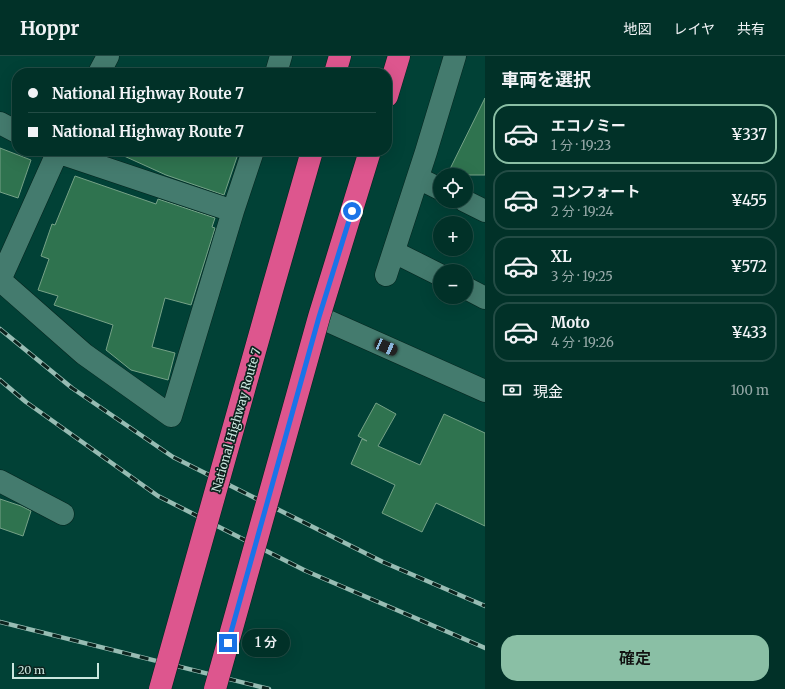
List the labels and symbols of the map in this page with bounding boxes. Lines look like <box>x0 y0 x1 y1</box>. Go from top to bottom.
route start <box>343 202 361 220</box>
car <box>373 337 399 357</box>
street label: National Highway Route 7 <box>208 346 264 494</box>
callout: 1 分 <box>242 629 290 657</box>
route end <box>219 634 237 652</box>
scale bar <box>12 661 99 680</box>

